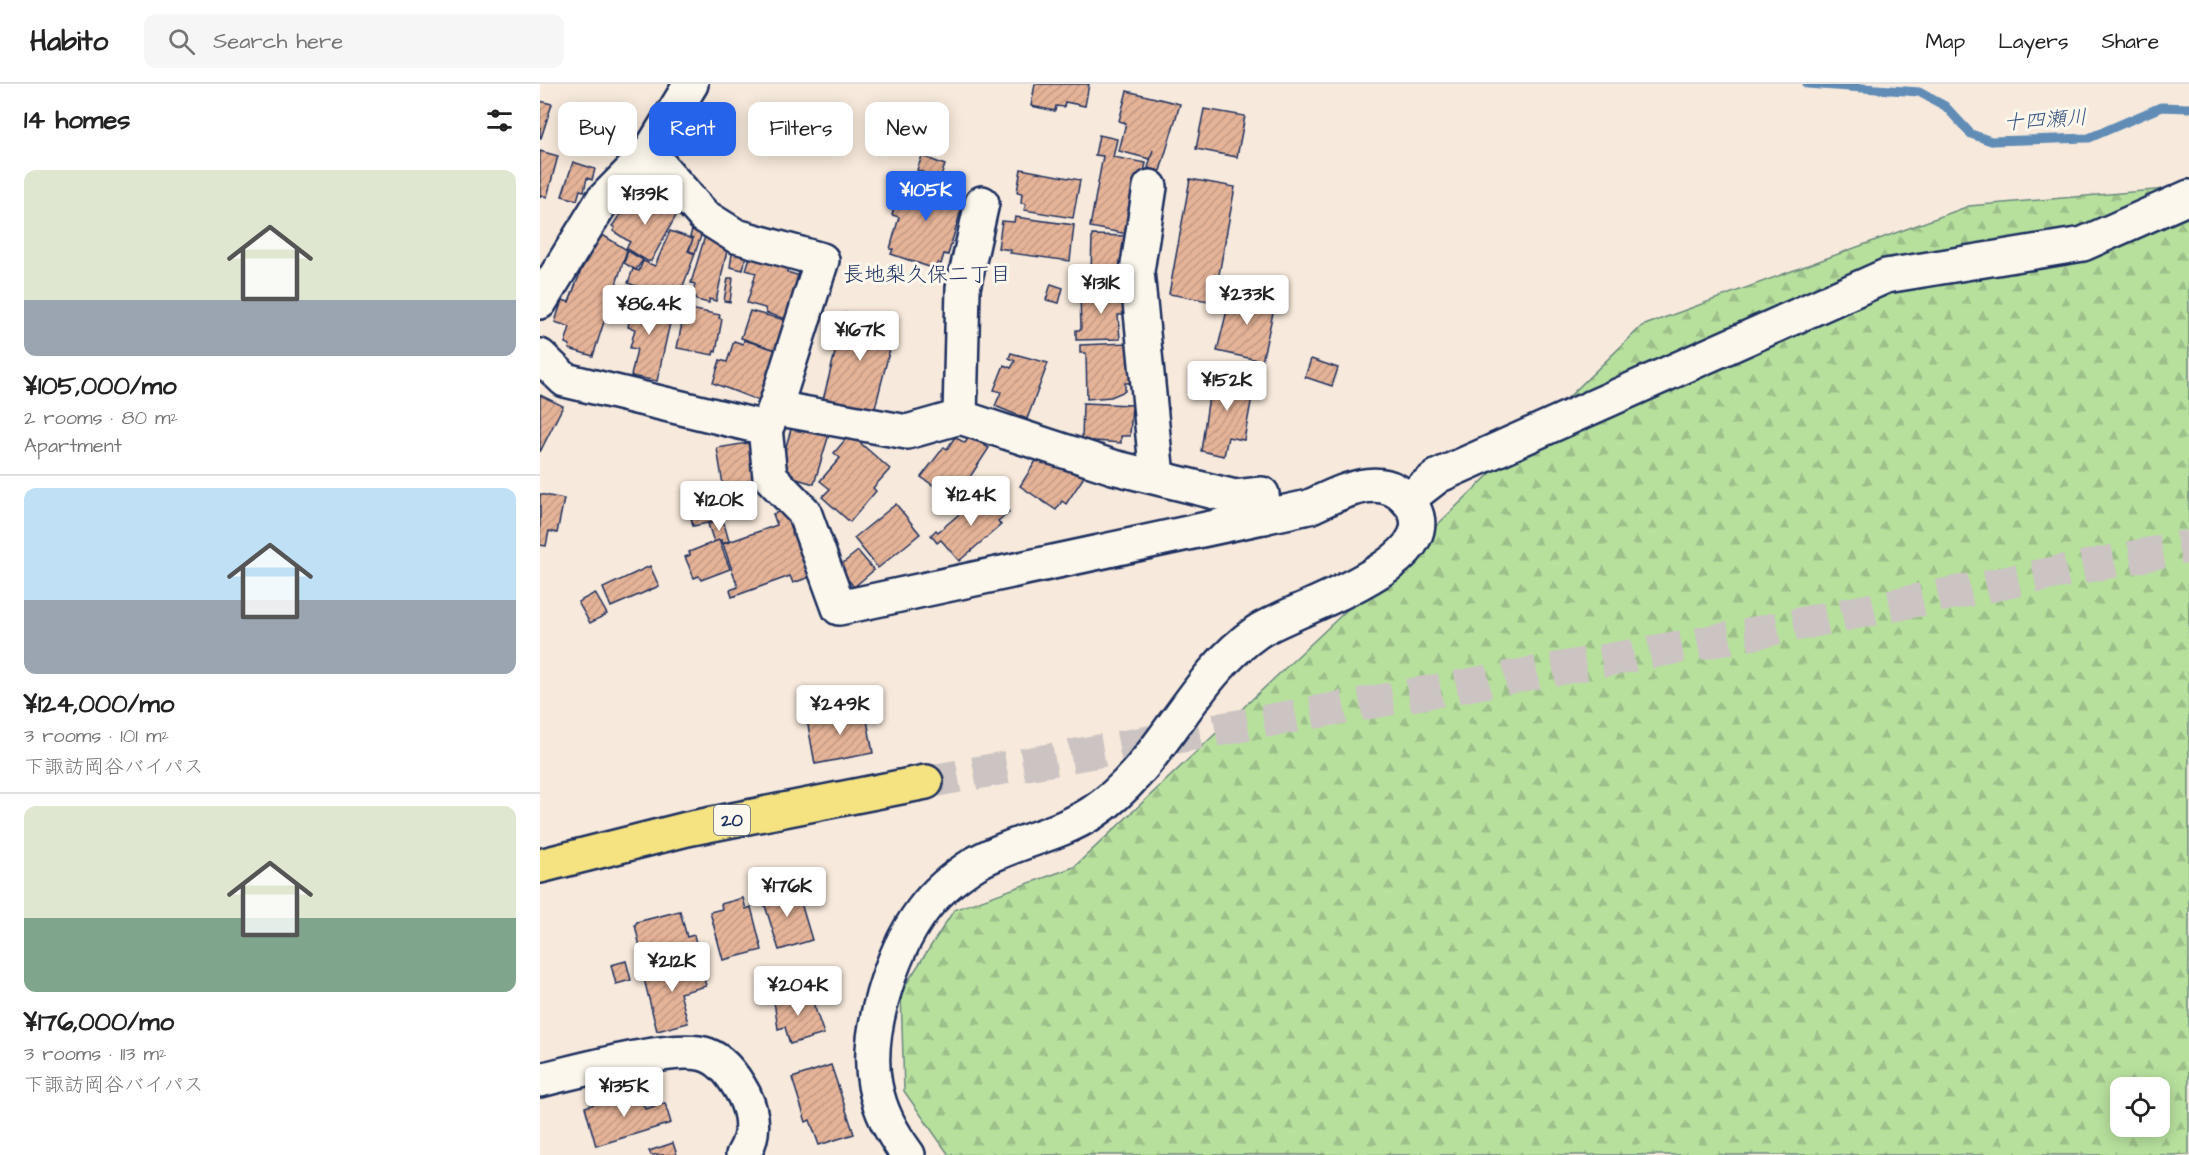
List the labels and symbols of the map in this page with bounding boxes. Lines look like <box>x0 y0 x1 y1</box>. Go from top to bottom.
water label: 十四瀬川 <box>2002 103 2088 137</box>
pin: ¥105K <box>884 171 968 222</box>
pin: ¥139K <box>603 175 687 226</box>
district label: 長地梨久保二丁目 <box>843 260 1011 289</box>
pin: ¥131K <box>1059 264 1143 315</box>
pin: ¥233K <box>1205 275 1289 326</box>
pin: ¥86.4K <box>600 285 698 336</box>
pin: ¥167K <box>818 311 902 362</box>
pin: ¥152K <box>1185 361 1269 412</box>
pin: ¥124K <box>929 476 1013 527</box>
pin: ¥120K <box>677 481 761 532</box>
pin: ¥249K <box>798 685 882 736</box>
road number: 20 <box>714 805 750 835</box>
pin: ¥176K <box>745 867 829 918</box>
pin: ¥212K <box>630 942 714 993</box>
pin: ¥204K <box>756 966 840 1017</box>
pin: ¥135K <box>582 1067 666 1118</box>

